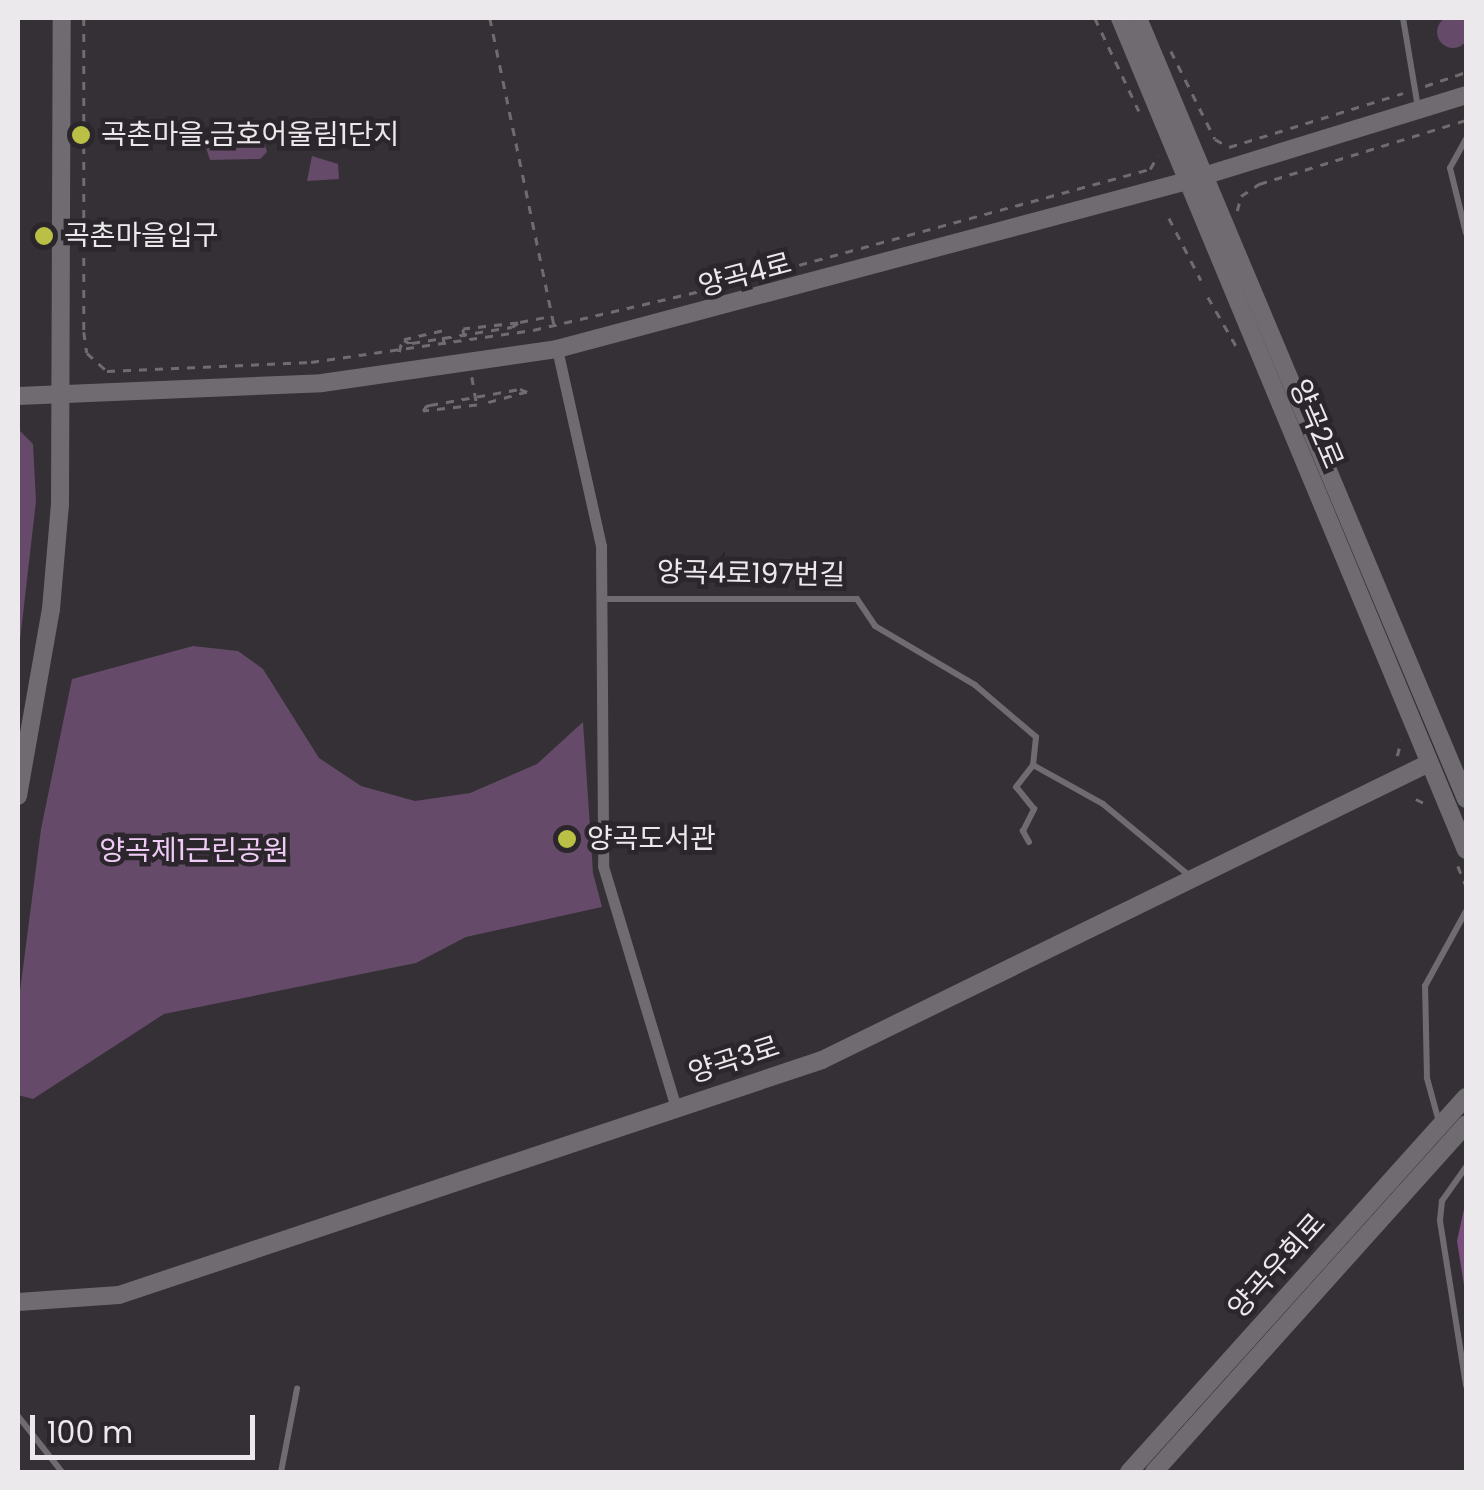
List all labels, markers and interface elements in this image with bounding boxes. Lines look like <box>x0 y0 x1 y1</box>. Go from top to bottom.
place label: 곡촌마을.금호어울림1단지 <box>101 118 399 152</box>
marker: 곡촌마을.금호어울림1단지 <box>70 124 92 146</box>
place label: 곡촌마을입구 <box>64 219 219 253</box>
marker: 곡촌마을입구 <box>33 225 55 247</box>
street label: 양곡4로 <box>695 246 795 304</box>
street label: 양곡2로 <box>1282 374 1350 474</box>
street label: 양곡4로197번길 <box>657 556 845 592</box>
place label: 양곡도서관 <box>587 822 716 856</box>
marker: 양곡도서관 <box>556 828 578 850</box>
park label: 양곡제1근린공원 <box>99 834 289 868</box>
street label: 양곡3로 <box>684 1030 784 1090</box>
street label: 양곡우회로 <box>1221 1207 1333 1325</box>
scale bar <box>35 1395 260 1457</box>
text: 100 m <box>47 1411 133 1454</box>

